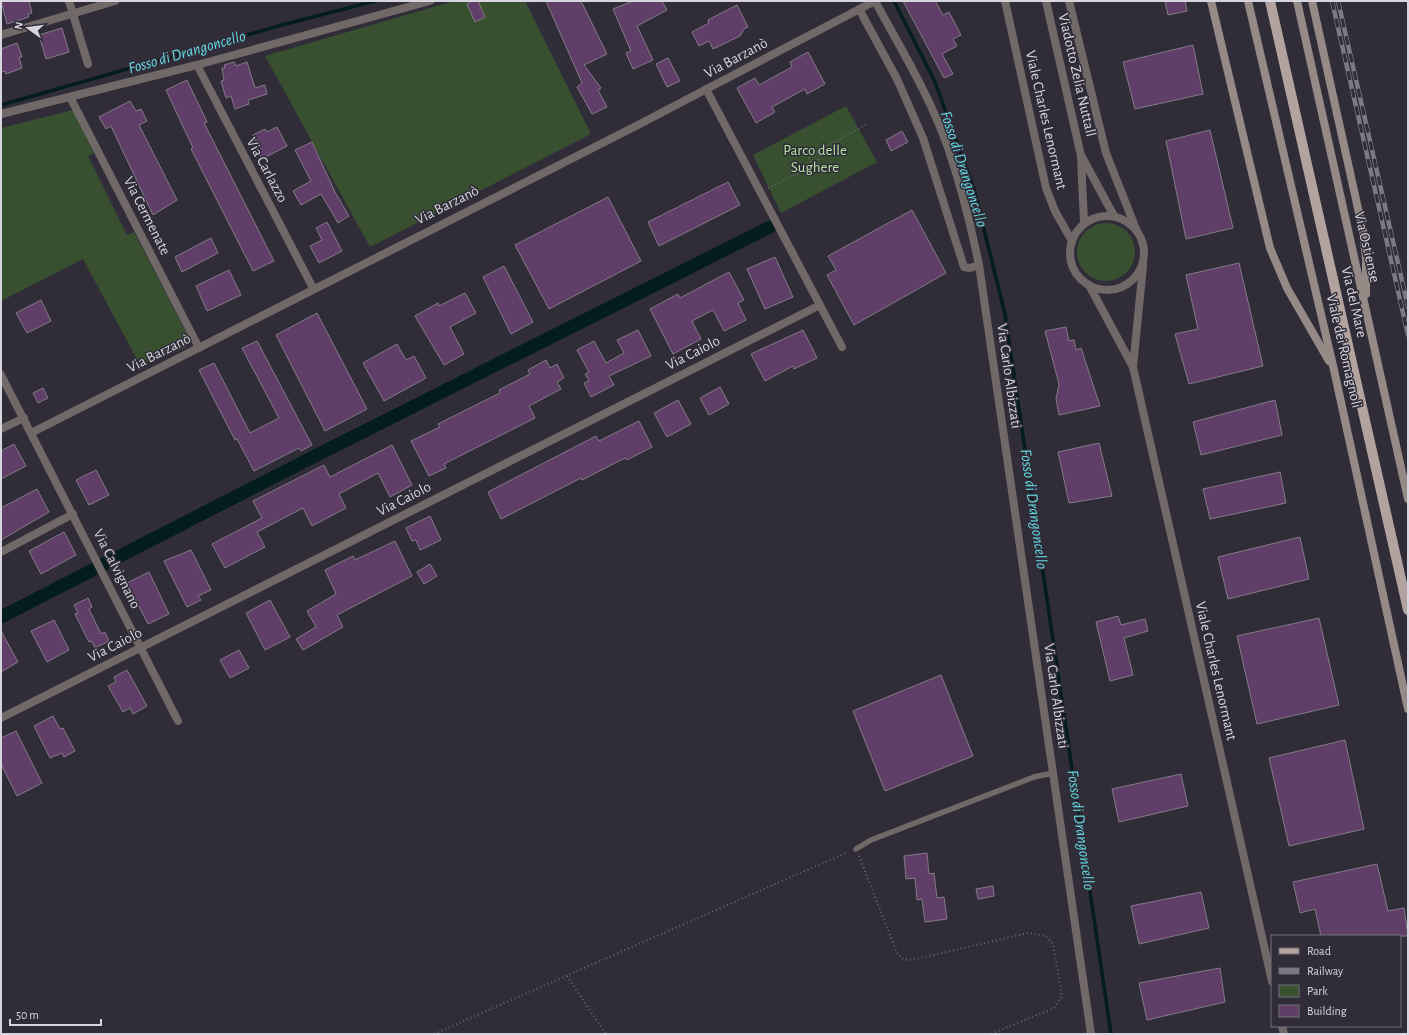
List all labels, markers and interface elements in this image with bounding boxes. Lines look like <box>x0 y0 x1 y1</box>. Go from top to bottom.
north arrow <box>8 8 48 48</box>
street label: Viadotto Zelia Nuttall <box>1056 12 1098 138</box>
text: N <box>13 21 25 31</box>
water label: Fosso di Drangoncello <box>127 27 248 76</box>
street label: Via Barzanò <box>702 35 770 81</box>
street label: Viale Charles Lenormant <box>1023 49 1069 191</box>
water label: Fosso di Drangoncello <box>938 109 990 230</box>
street label: Via Carlazzo <box>244 135 290 205</box>
park label: Parco delle Sughere <box>783 143 847 175</box>
street label: Via Cermenate <box>121 174 173 258</box>
street label: Via Barzanò <box>413 183 481 227</box>
street label: Via Ostiense <box>1352 210 1382 284</box>
street label: Via del Mare <box>1339 265 1369 339</box>
street label: Viale dei Romagnoli <box>1324 293 1364 409</box>
street label: Via Carlo Albizzati <box>994 323 1024 429</box>
street label: Via Barzanò <box>125 331 193 375</box>
street label: Via Caiolo <box>664 333 722 373</box>
water label: Fosso di Drangoncello <box>1018 448 1050 571</box>
street label: Via Caiolo <box>375 479 433 519</box>
street label: Via Calvignano <box>91 527 143 611</box>
street label: Viale Charles Lenormant <box>1193 600 1239 742</box>
street label: Via Caiolo <box>86 625 144 665</box>
street label: Via Carlo Albizzati <box>1041 643 1071 749</box>
water label: Fosso di Drangoncello <box>1065 769 1097 892</box>
legend <box>1271 935 1401 1027</box>
text: Road <box>1307 945 1331 957</box>
text: Railway <box>1307 965 1343 978</box>
text: Park <box>1307 985 1328 997</box>
scale bar <box>10 1001 101 1027</box>
text: Building <box>1307 1005 1347 1017</box>
text: 50 m <box>16 1009 39 1021</box>

